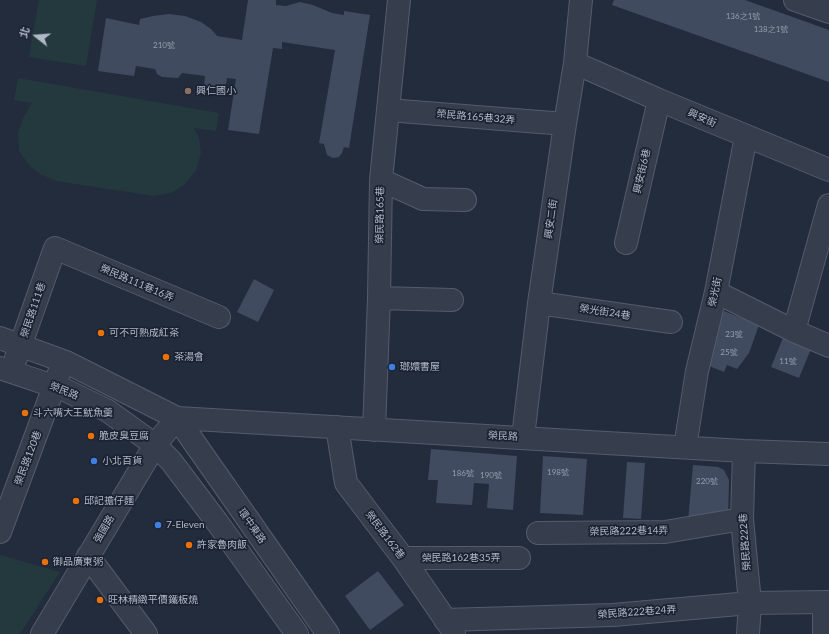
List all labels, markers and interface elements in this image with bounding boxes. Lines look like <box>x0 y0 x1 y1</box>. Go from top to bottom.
house number: 136之1號 <box>726 11 760 21</box>
north arrow <box>16 16 56 56</box>
house number: 138之1號 <box>754 24 788 34</box>
text: 北 <box>16 25 32 40</box>
house number: 210號 <box>153 40 175 50</box>
place label: 興仁國小 <box>196 85 236 97</box>
marker: 興仁國小 <box>183 86 193 96</box>
street label: 興安街 <box>686 107 718 129</box>
street label: 榮民路165巷32弄 <box>436 108 516 126</box>
street label: 興安街6巷 <box>631 147 653 195</box>
street label: 榮民路165巷 <box>374 186 386 244</box>
street label: 興安二街 <box>542 198 560 240</box>
street label: 榮民路111巷16弄 <box>98 262 176 304</box>
street label: 榮光街 <box>706 276 724 308</box>
street label: 榮民路111巷 <box>18 281 48 339</box>
street label: 榮光街24巷 <box>579 302 631 322</box>
place label: 可不可熟成紅茶 <box>109 327 179 339</box>
marker: 可不可熟成紅茶 <box>96 328 106 338</box>
house number: 23號 <box>725 329 743 339</box>
house number: 25號 <box>720 347 738 357</box>
place label: 茶湯會 <box>174 351 204 363</box>
marker: 茶湯會 <box>161 352 171 362</box>
house number: 11號 <box>779 356 797 366</box>
place label: 瑯嬛書屋 <box>400 361 440 373</box>
marker: 瑯嬛書屋 <box>387 362 397 372</box>
street label: 榮民路 <box>48 380 80 402</box>
place label: 斗六嘴大王魷魚羹 <box>33 407 113 419</box>
marker: 斗六嘴大王魷魚羹 <box>20 408 30 418</box>
street label: 榮民路120巷 <box>12 429 44 487</box>
street label: 榮民路 <box>488 429 518 443</box>
place label: 脆皮臭豆腐 <box>99 430 149 442</box>
marker: 脆皮臭豆腐 <box>86 431 96 441</box>
place label: 小北百貨 <box>102 455 142 467</box>
marker: 小北百貨 <box>89 456 99 466</box>
house number: 198號 <box>547 467 569 477</box>
house number: 186號 <box>452 468 474 478</box>
house number: 190號 <box>480 470 502 480</box>
house number: 220號 <box>696 476 718 486</box>
place label: 邱記擔仔麵 <box>84 495 134 507</box>
marker: 邱記擔仔麵 <box>71 496 81 506</box>
street label: 環中東路 <box>236 506 268 546</box>
street label: 榮民路162巷 <box>363 508 407 562</box>
street label: 強國路 <box>91 513 117 545</box>
street label: 榮民路222巷 <box>737 513 753 571</box>
place label: 7-Eleven <box>166 519 205 531</box>
marker: 7-Eleven <box>153 520 163 530</box>
street label: 榮民路222巷14弄 <box>589 524 669 538</box>
place label: 許家魯肉飯 <box>197 539 247 551</box>
marker: 許家魯肉飯 <box>184 540 194 550</box>
street label: 榮民路162巷35弄 <box>422 552 500 564</box>
place label: 御品廣東粥 <box>53 556 103 568</box>
marker: 御品廣東粥 <box>40 557 50 567</box>
place label: 旺林精緻平價鐵板燒 <box>108 594 198 606</box>
marker: 旺林精緻平價鐵板燒 <box>95 595 105 605</box>
street label: 榮民路222巷24弄 <box>597 603 677 621</box>

